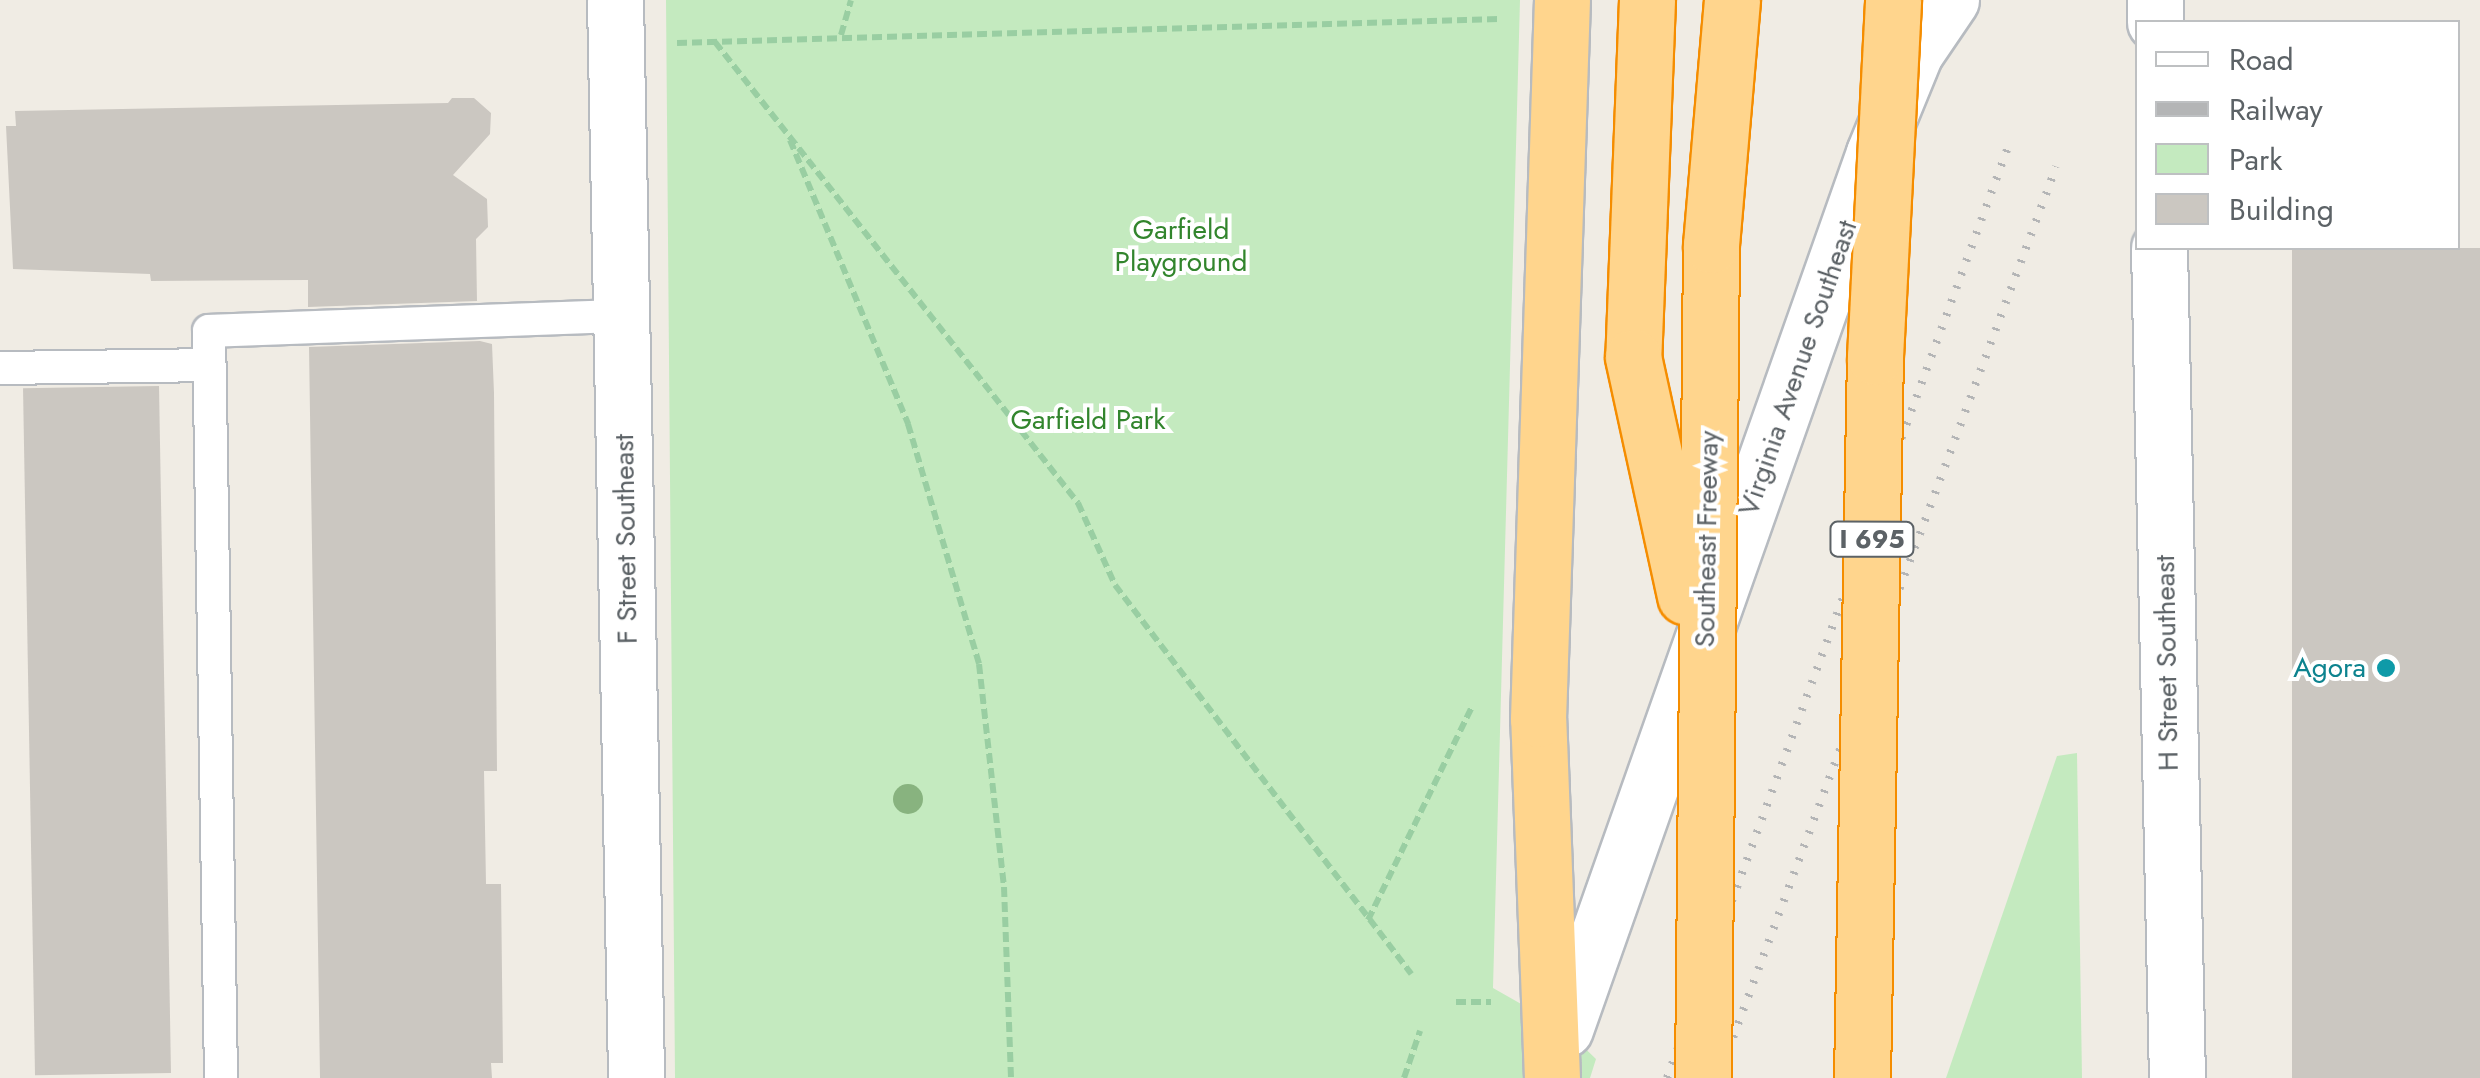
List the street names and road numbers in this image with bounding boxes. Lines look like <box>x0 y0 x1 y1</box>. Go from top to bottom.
street label: Virginia Avenue Southeast <box>1732 216 1864 520</box>
street label: Southeast Freeway <box>1688 430 1726 648</box>
street label: F Street Southeast <box>607 434 645 644</box>
road number: I 695 <box>1827 519 1917 559</box>
street label: H Street Southeast <box>2148 555 2186 771</box>

